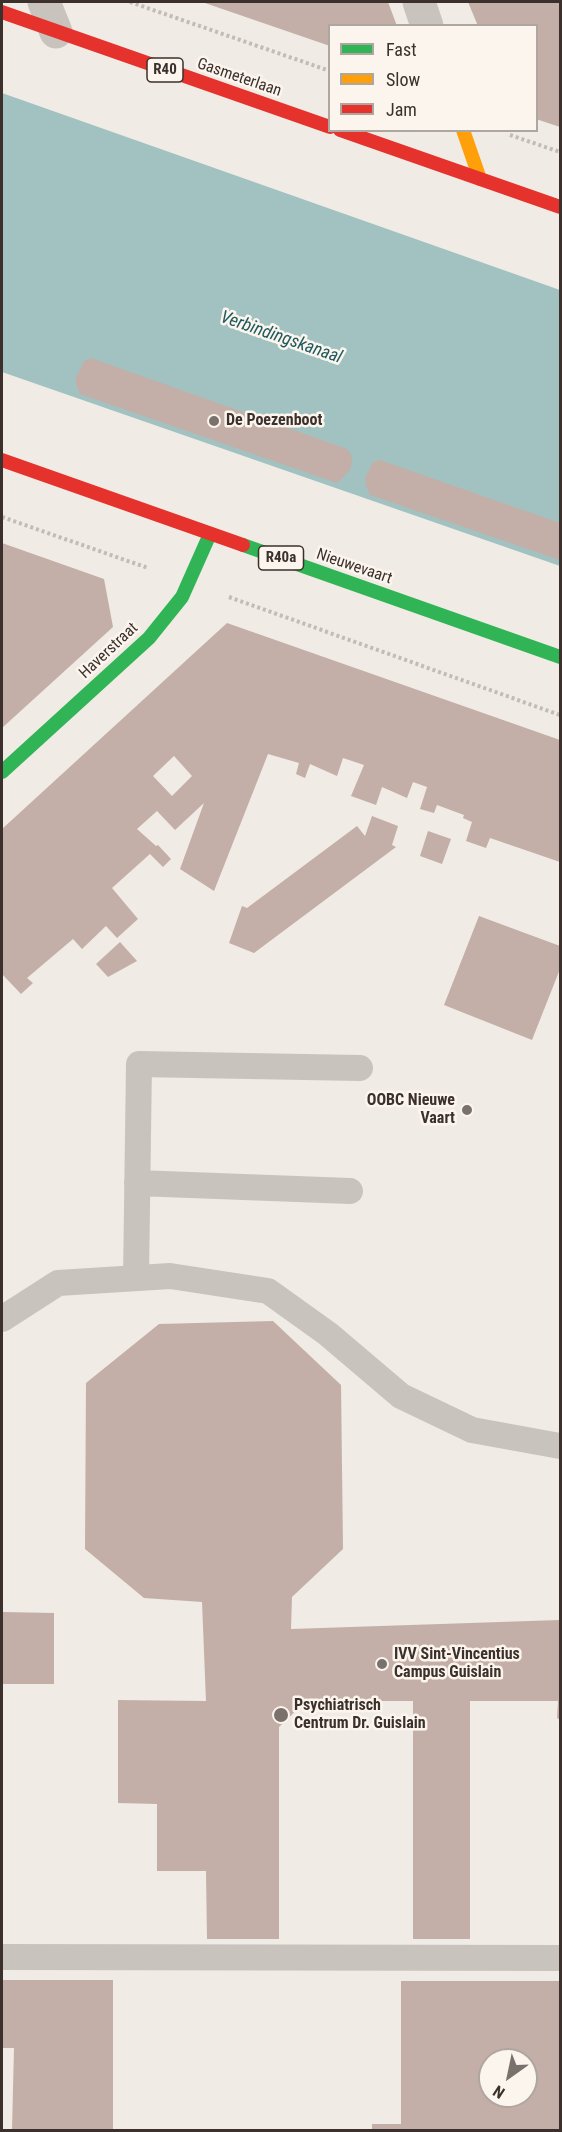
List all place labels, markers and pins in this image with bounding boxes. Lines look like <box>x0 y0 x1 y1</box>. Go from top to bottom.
place label: De Poezenboot <box>226 411 322 431</box>
marker: De Poezenboot <box>207 414 221 428</box>
place label: OOBC Nieuwe Vaart <box>367 1091 455 1129</box>
marker: OOBC Nieuwe Vaart <box>460 1103 474 1117</box>
place label: IVV Sint-Vincentius Campus Guislain <box>394 1645 520 1683</box>
marker: IVV Sint-Vincentius Campus Guislain <box>375 1657 389 1671</box>
place label: Psychiatrisch Centrum Dr. Guislain <box>294 1696 426 1734</box>
marker: Psychiatrisch Centrum Dr. Guislain <box>272 1706 290 1724</box>

